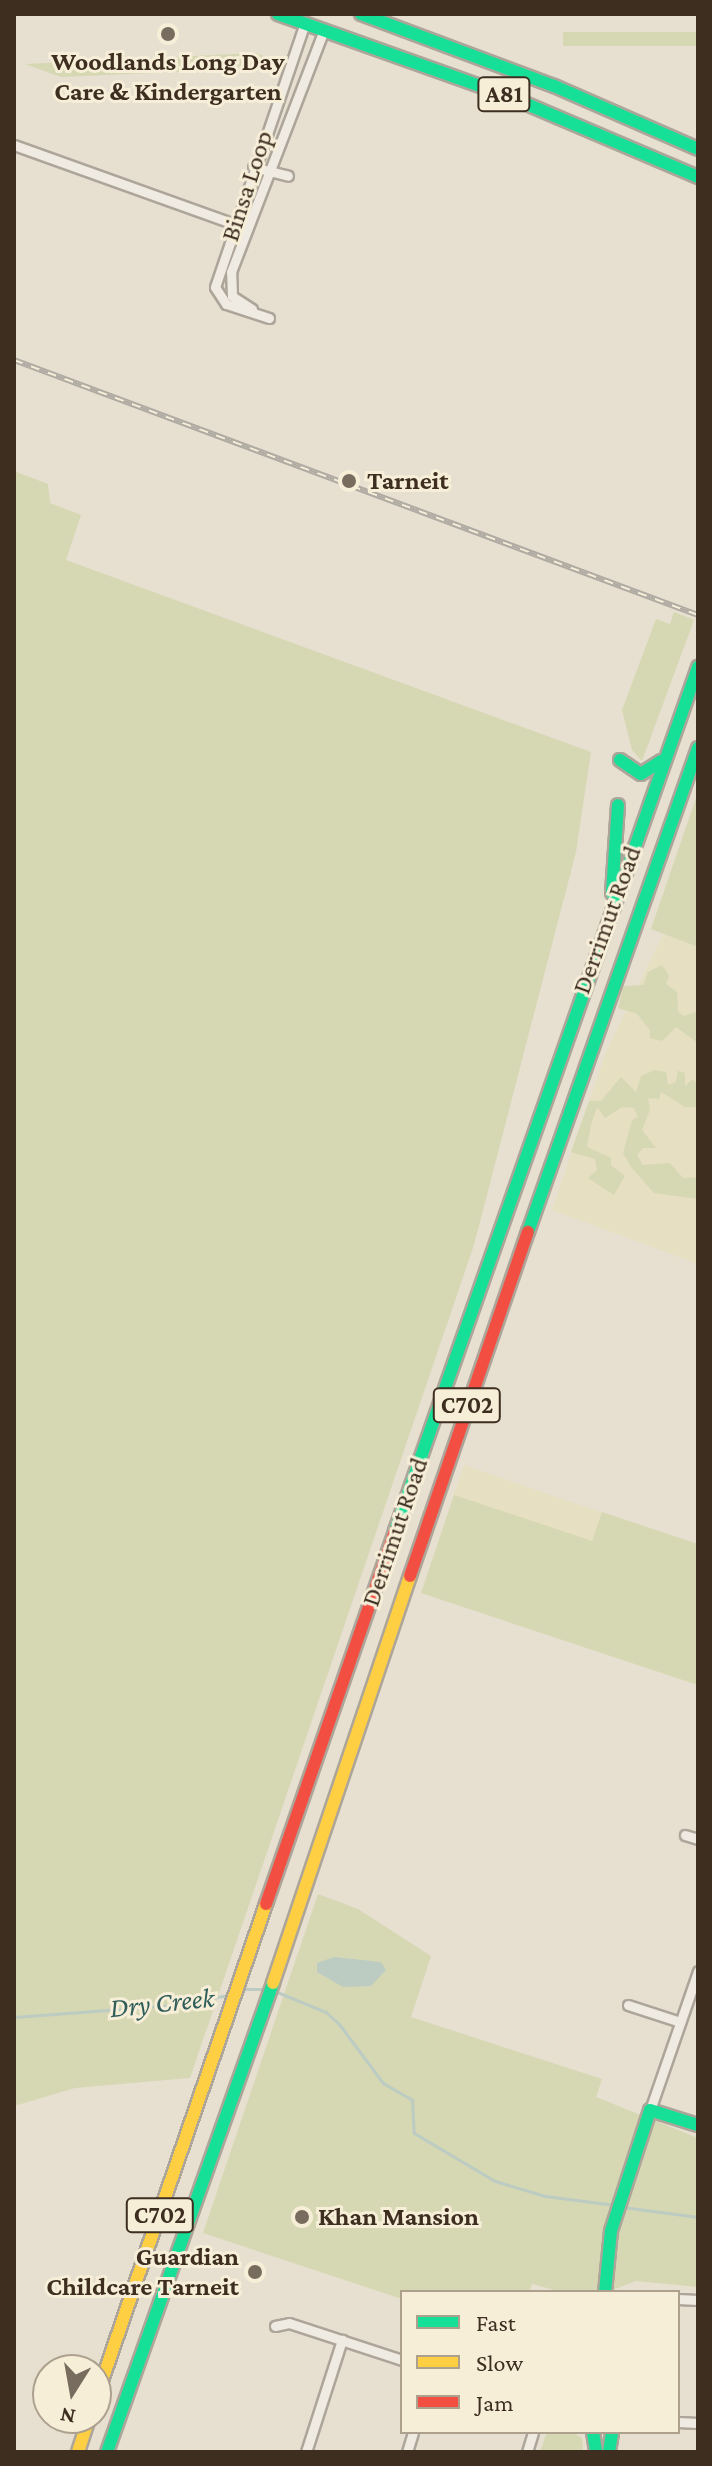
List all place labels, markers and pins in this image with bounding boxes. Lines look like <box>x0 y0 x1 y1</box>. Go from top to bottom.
marker: Woodlands Long Day Care & Kindergarten <box>159 25 177 43</box>
place label: Woodlands Long Day Care & Kindergarten <box>51 46 285 108</box>
place label: Tarneit <box>367 465 449 497</box>
marker: Tarneit <box>338 470 360 492</box>
place label: Khan Mansion <box>318 2201 479 2233</box>
marker: Khan Mansion <box>293 2208 311 2226</box>
place label: Guardian Childcare Tarneit <box>46 2241 239 2302</box>
marker: Guardian Childcare Tarneit <box>246 2263 264 2281</box>

